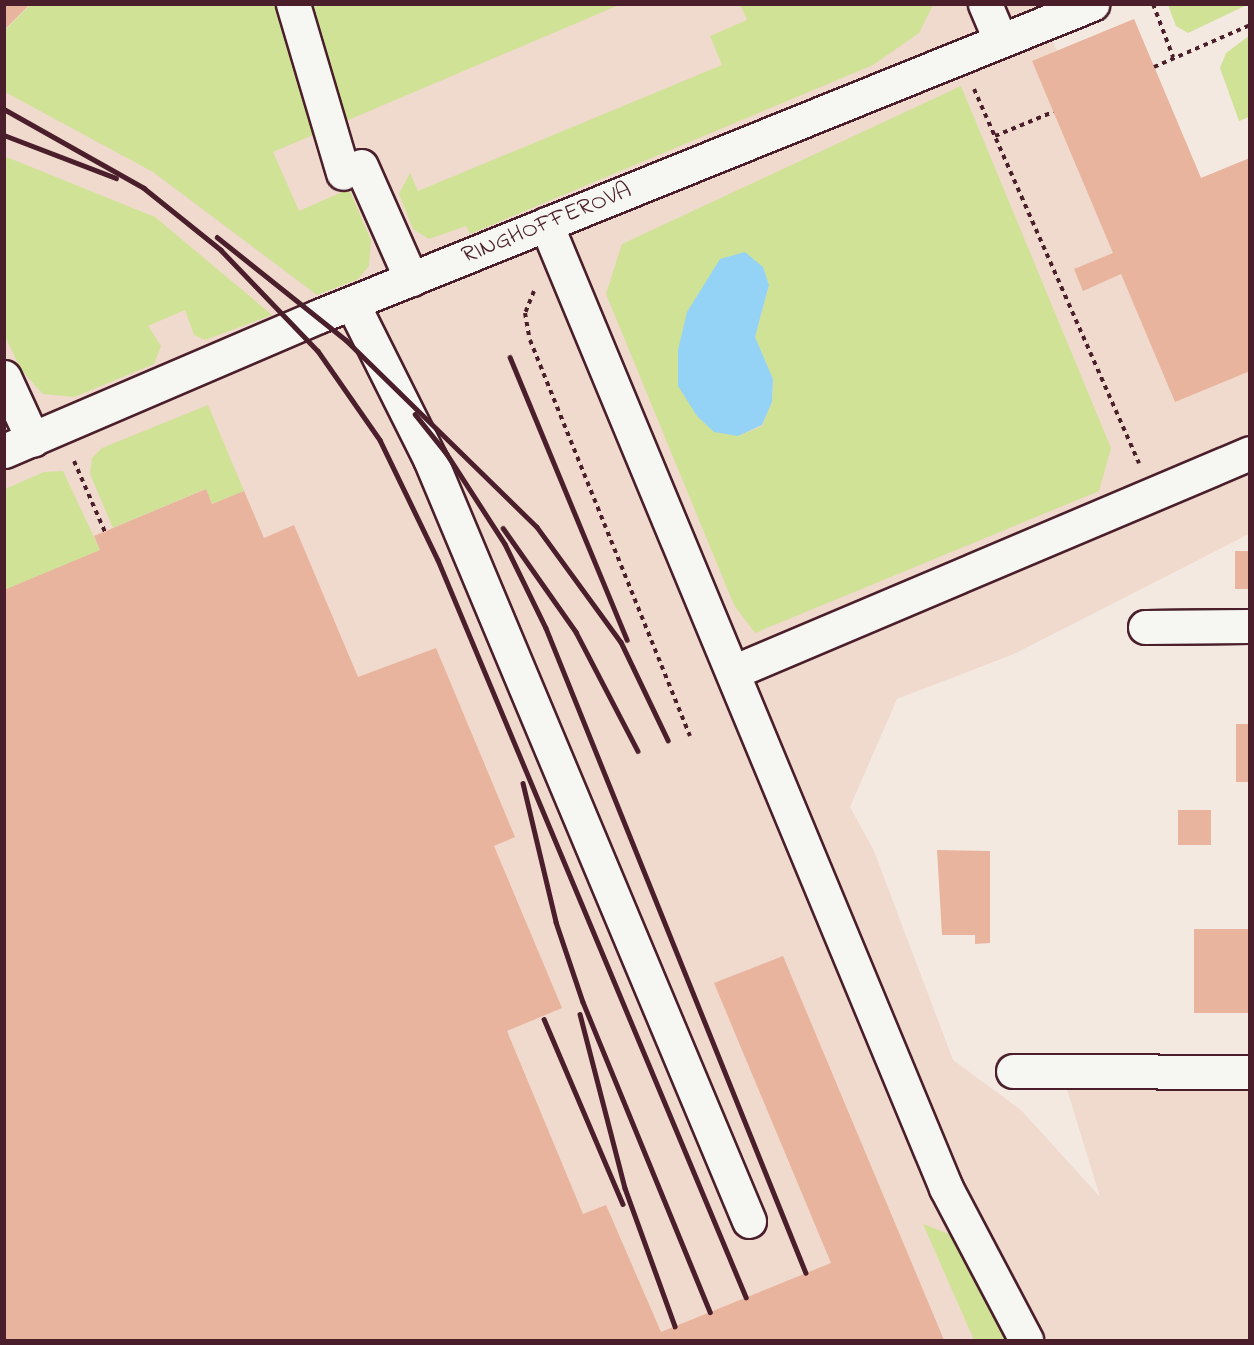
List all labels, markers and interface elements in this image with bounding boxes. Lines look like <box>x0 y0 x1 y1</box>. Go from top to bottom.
street label: RINGHOFFEROVA <box>458 177 636 271</box>

